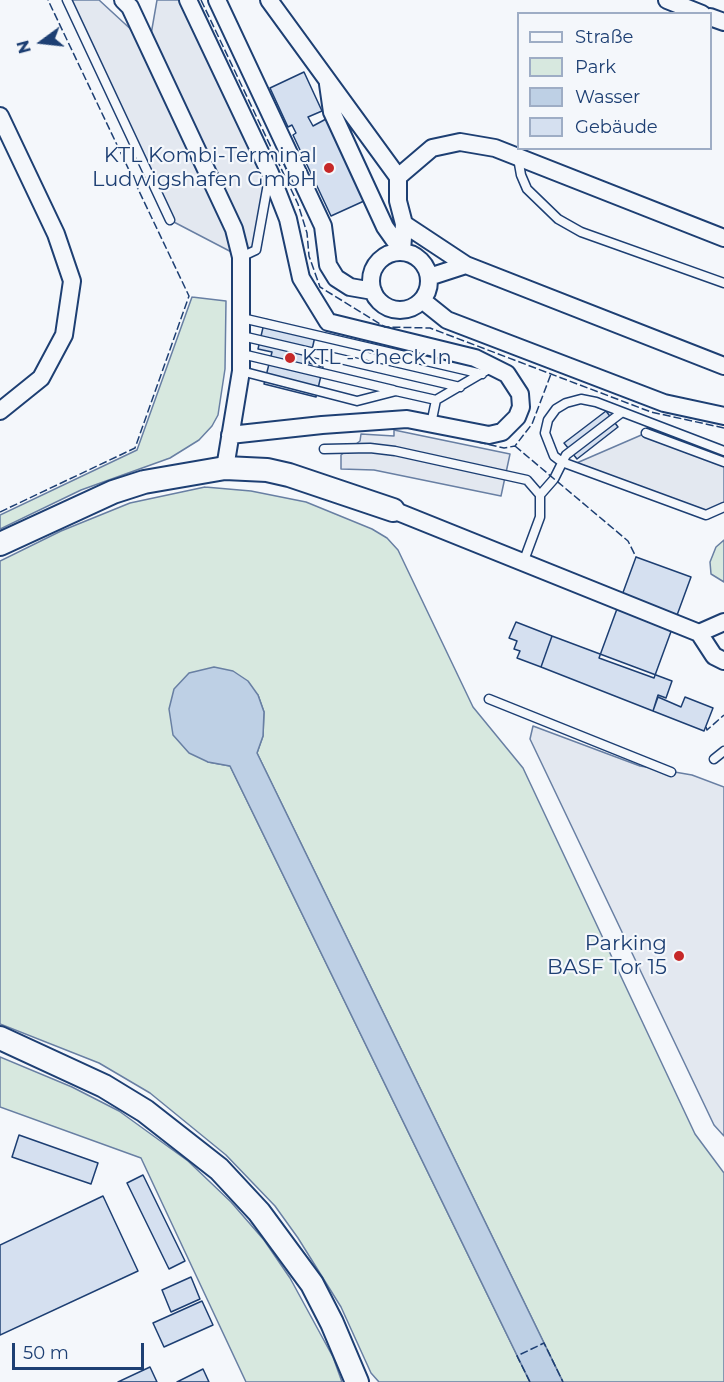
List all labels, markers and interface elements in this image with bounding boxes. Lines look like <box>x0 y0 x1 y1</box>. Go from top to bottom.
north arrow <box>12 12 72 72</box>
legend <box>517 12 712 150</box>
text: Straße <box>575 26 633 48</box>
text: N <box>13 38 35 55</box>
text: Park <box>575 56 616 78</box>
text: Wasser <box>575 86 640 108</box>
text: Gebäude <box>575 116 658 138</box>
place label: KTL Kombi-Terminal Ludwigshafen GmbH <box>92 143 317 193</box>
marker: KTL Kombi-Terminal Ludwigshafen GmbH <box>322 161 336 175</box>
place label: KTL - Check In <box>302 345 452 371</box>
marker: KTL - Check In <box>283 351 297 365</box>
place label: Parking BASF Tor 15 <box>547 931 667 981</box>
marker: Parking BASF Tor 15 <box>672 949 686 963</box>
scale bar <box>15 1331 147 1369</box>
text: 50 m <box>23 1342 69 1364</box>

